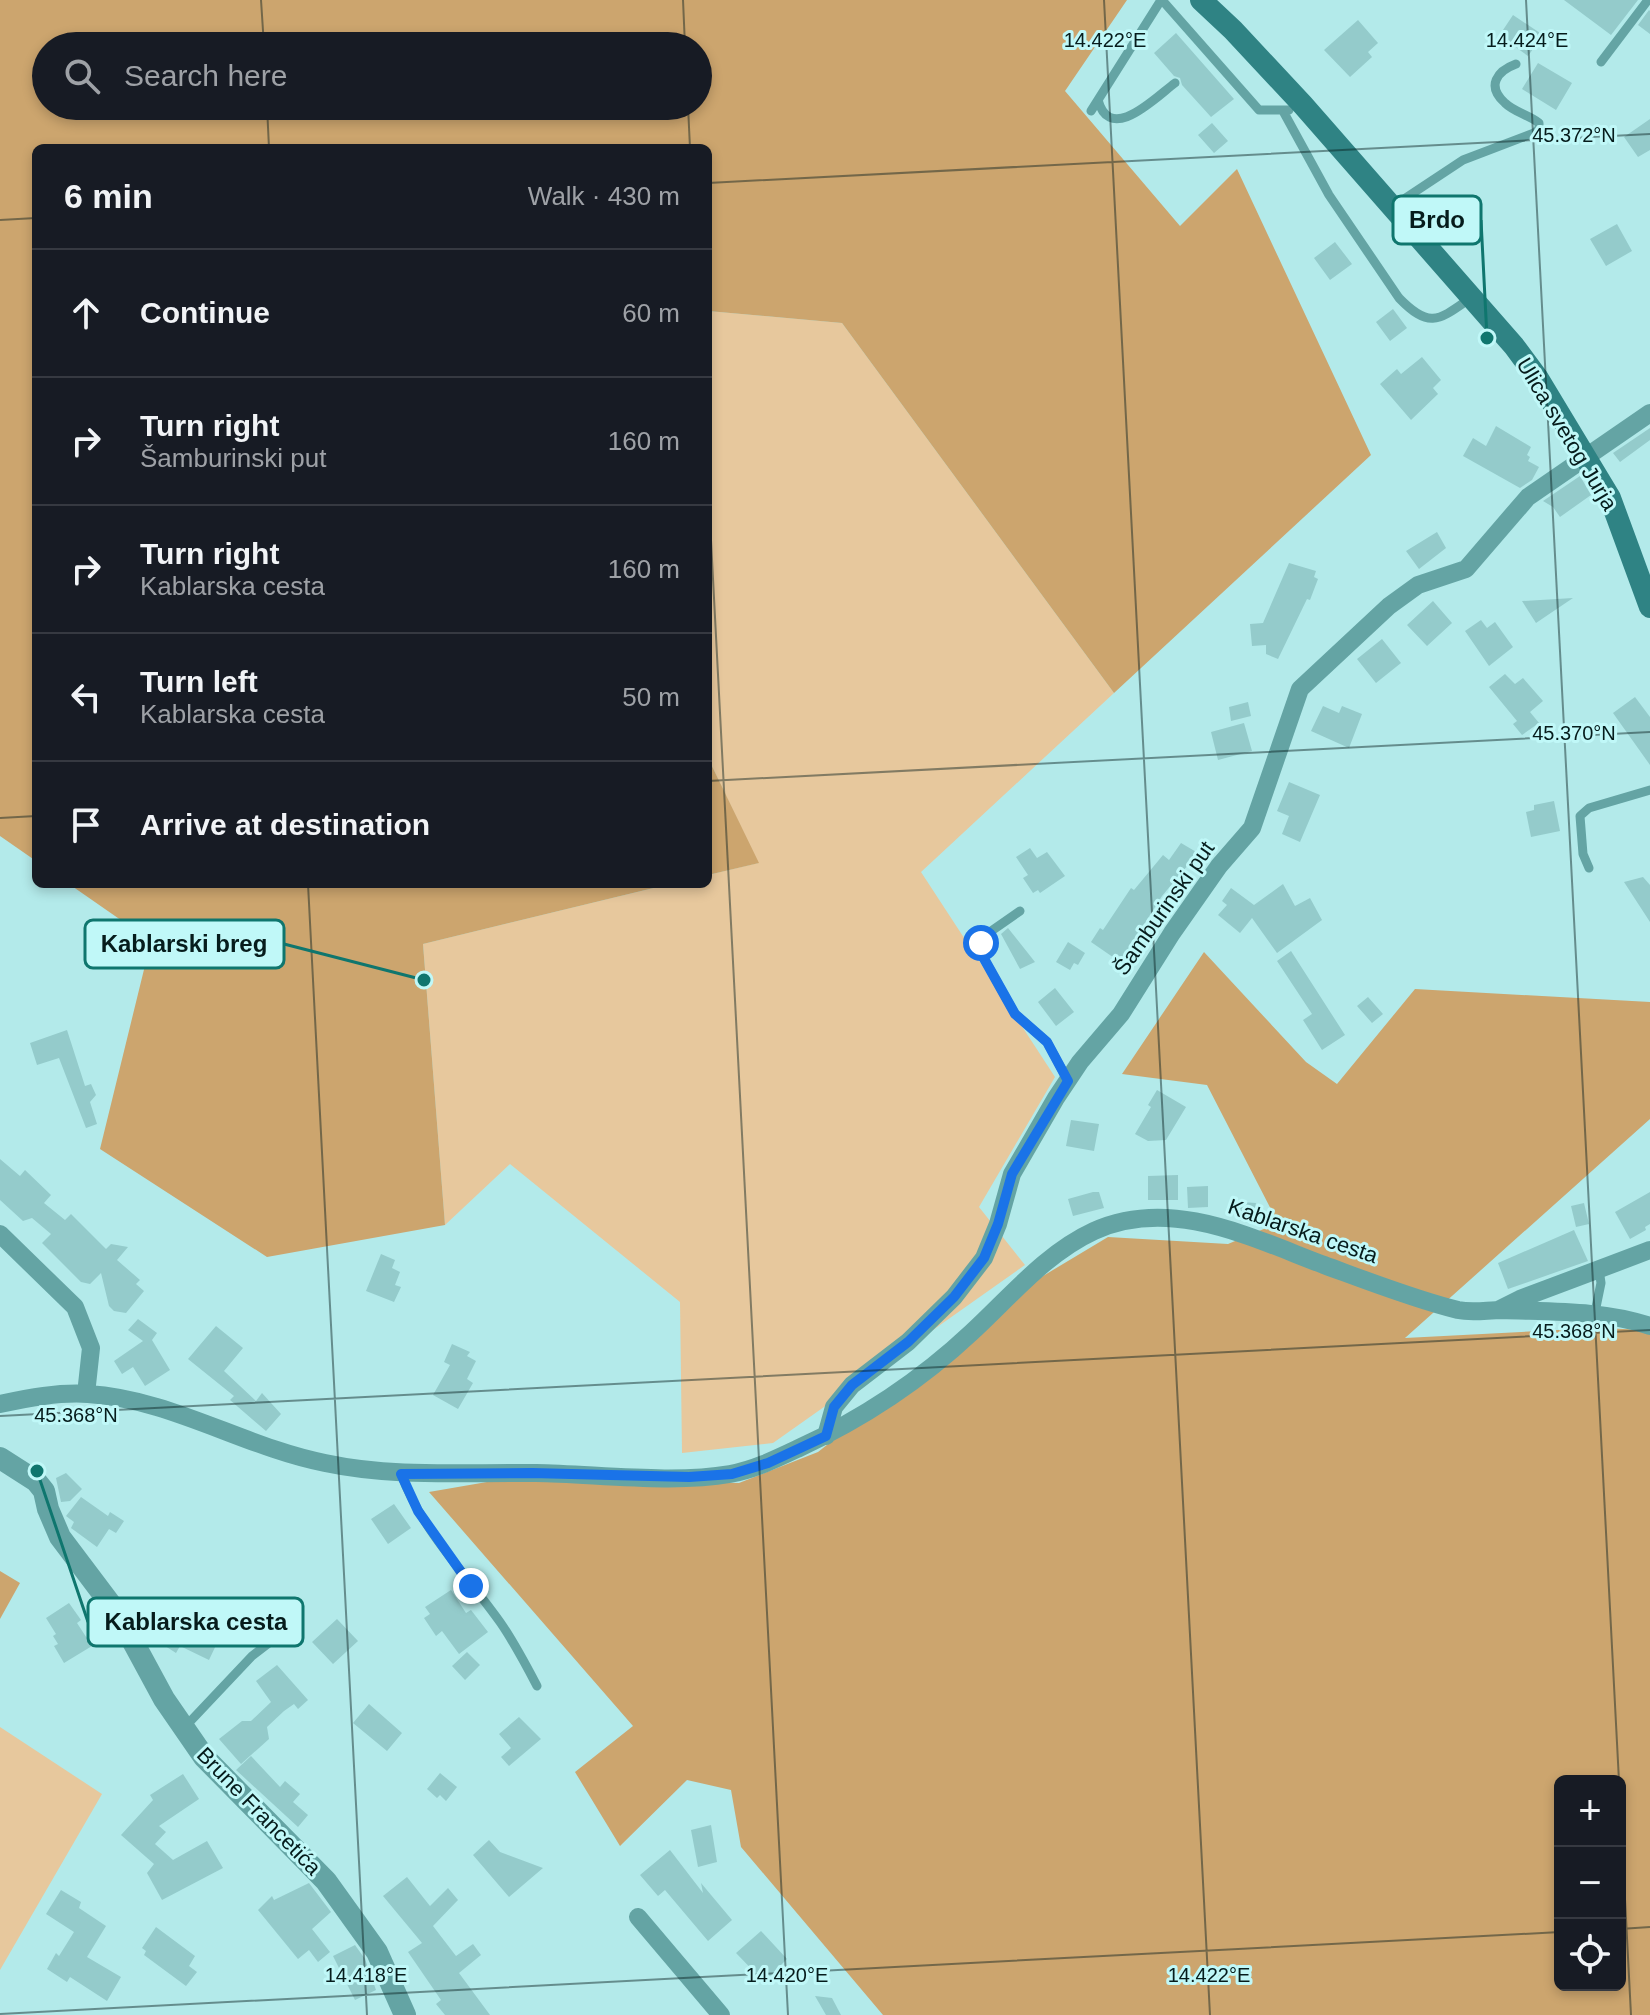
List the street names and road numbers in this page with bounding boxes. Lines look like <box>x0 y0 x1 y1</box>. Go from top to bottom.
street label: Ulica svetog Jurja <box>1512 353 1623 516</box>
street label: Šamburinski put <box>1109 836 1219 980</box>
street label: Kablarska cesta <box>1225 1194 1382 1269</box>
street label: Brune Francetića <box>192 1742 327 1880</box>

